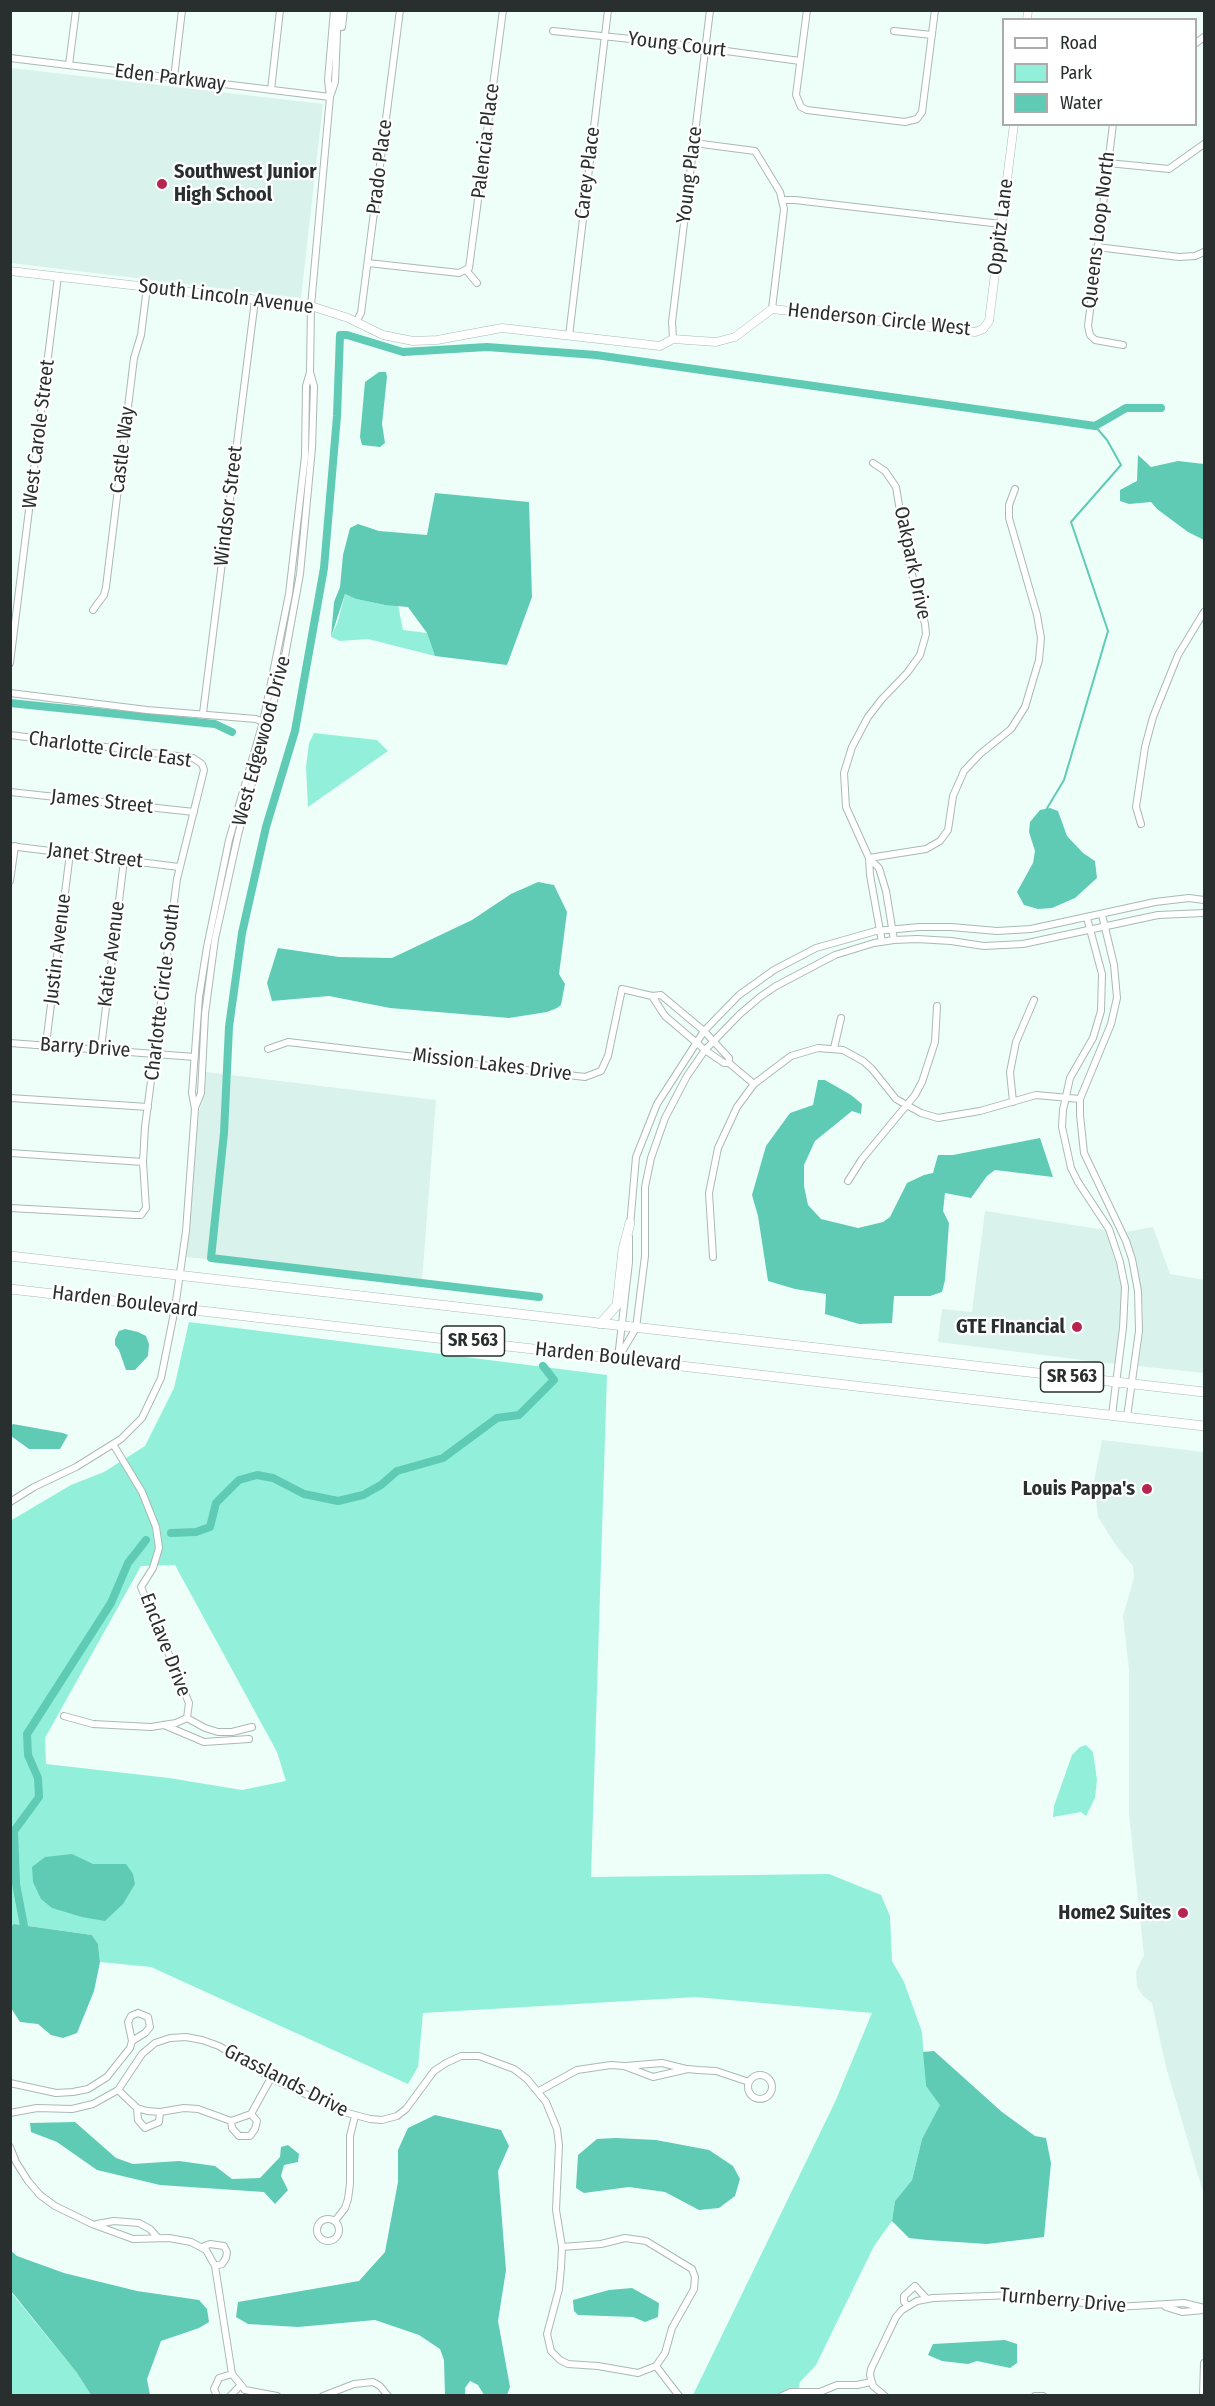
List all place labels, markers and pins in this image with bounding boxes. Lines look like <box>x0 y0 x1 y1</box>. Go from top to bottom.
place label: Southwest Junior High School <box>174 160 317 207</box>
marker: Southwest Junior High School <box>155 177 169 191</box>
place label: GTE FInancial <box>956 1315 1065 1339</box>
marker: GTE FInancial <box>1070 1320 1084 1334</box>
place label: Louis Pappa's <box>1023 1477 1135 1501</box>
marker: Louis Pappa's <box>1140 1482 1154 1496</box>
place label: Home2 Suites <box>1058 1901 1171 1925</box>
marker: Home2 Suites <box>1176 1906 1190 1920</box>

